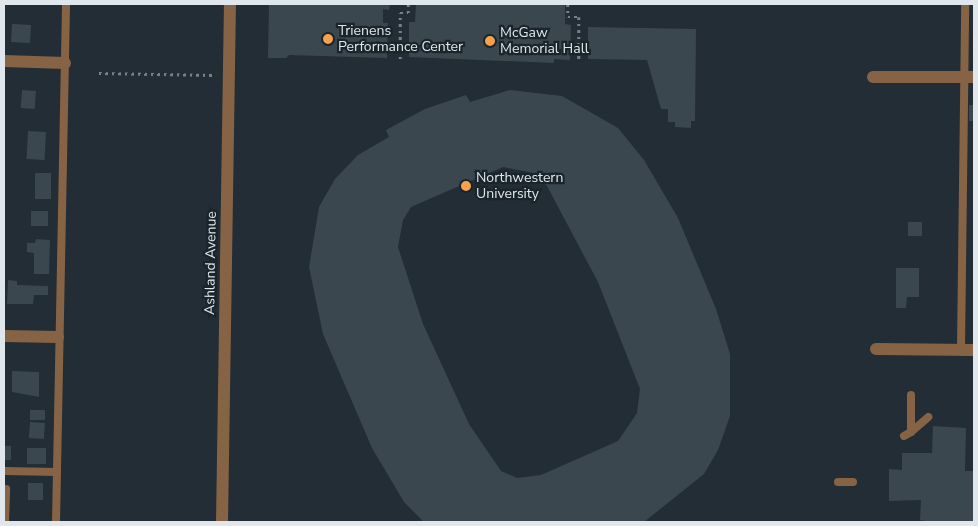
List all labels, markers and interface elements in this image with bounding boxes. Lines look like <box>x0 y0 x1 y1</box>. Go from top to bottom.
place label: Trienens Performance Center <box>338 23 463 56</box>
place label: McGaw Memorial Hall <box>500 25 589 58</box>
marker: Trienens Performance Center <box>322 33 334 45</box>
marker: McGaw Memorial Hall <box>484 35 496 47</box>
place label: Northwestern University <box>476 170 563 202</box>
marker: Northwestern University <box>460 180 472 192</box>
street label: Ashland Avenue <box>202 211 220 315</box>

